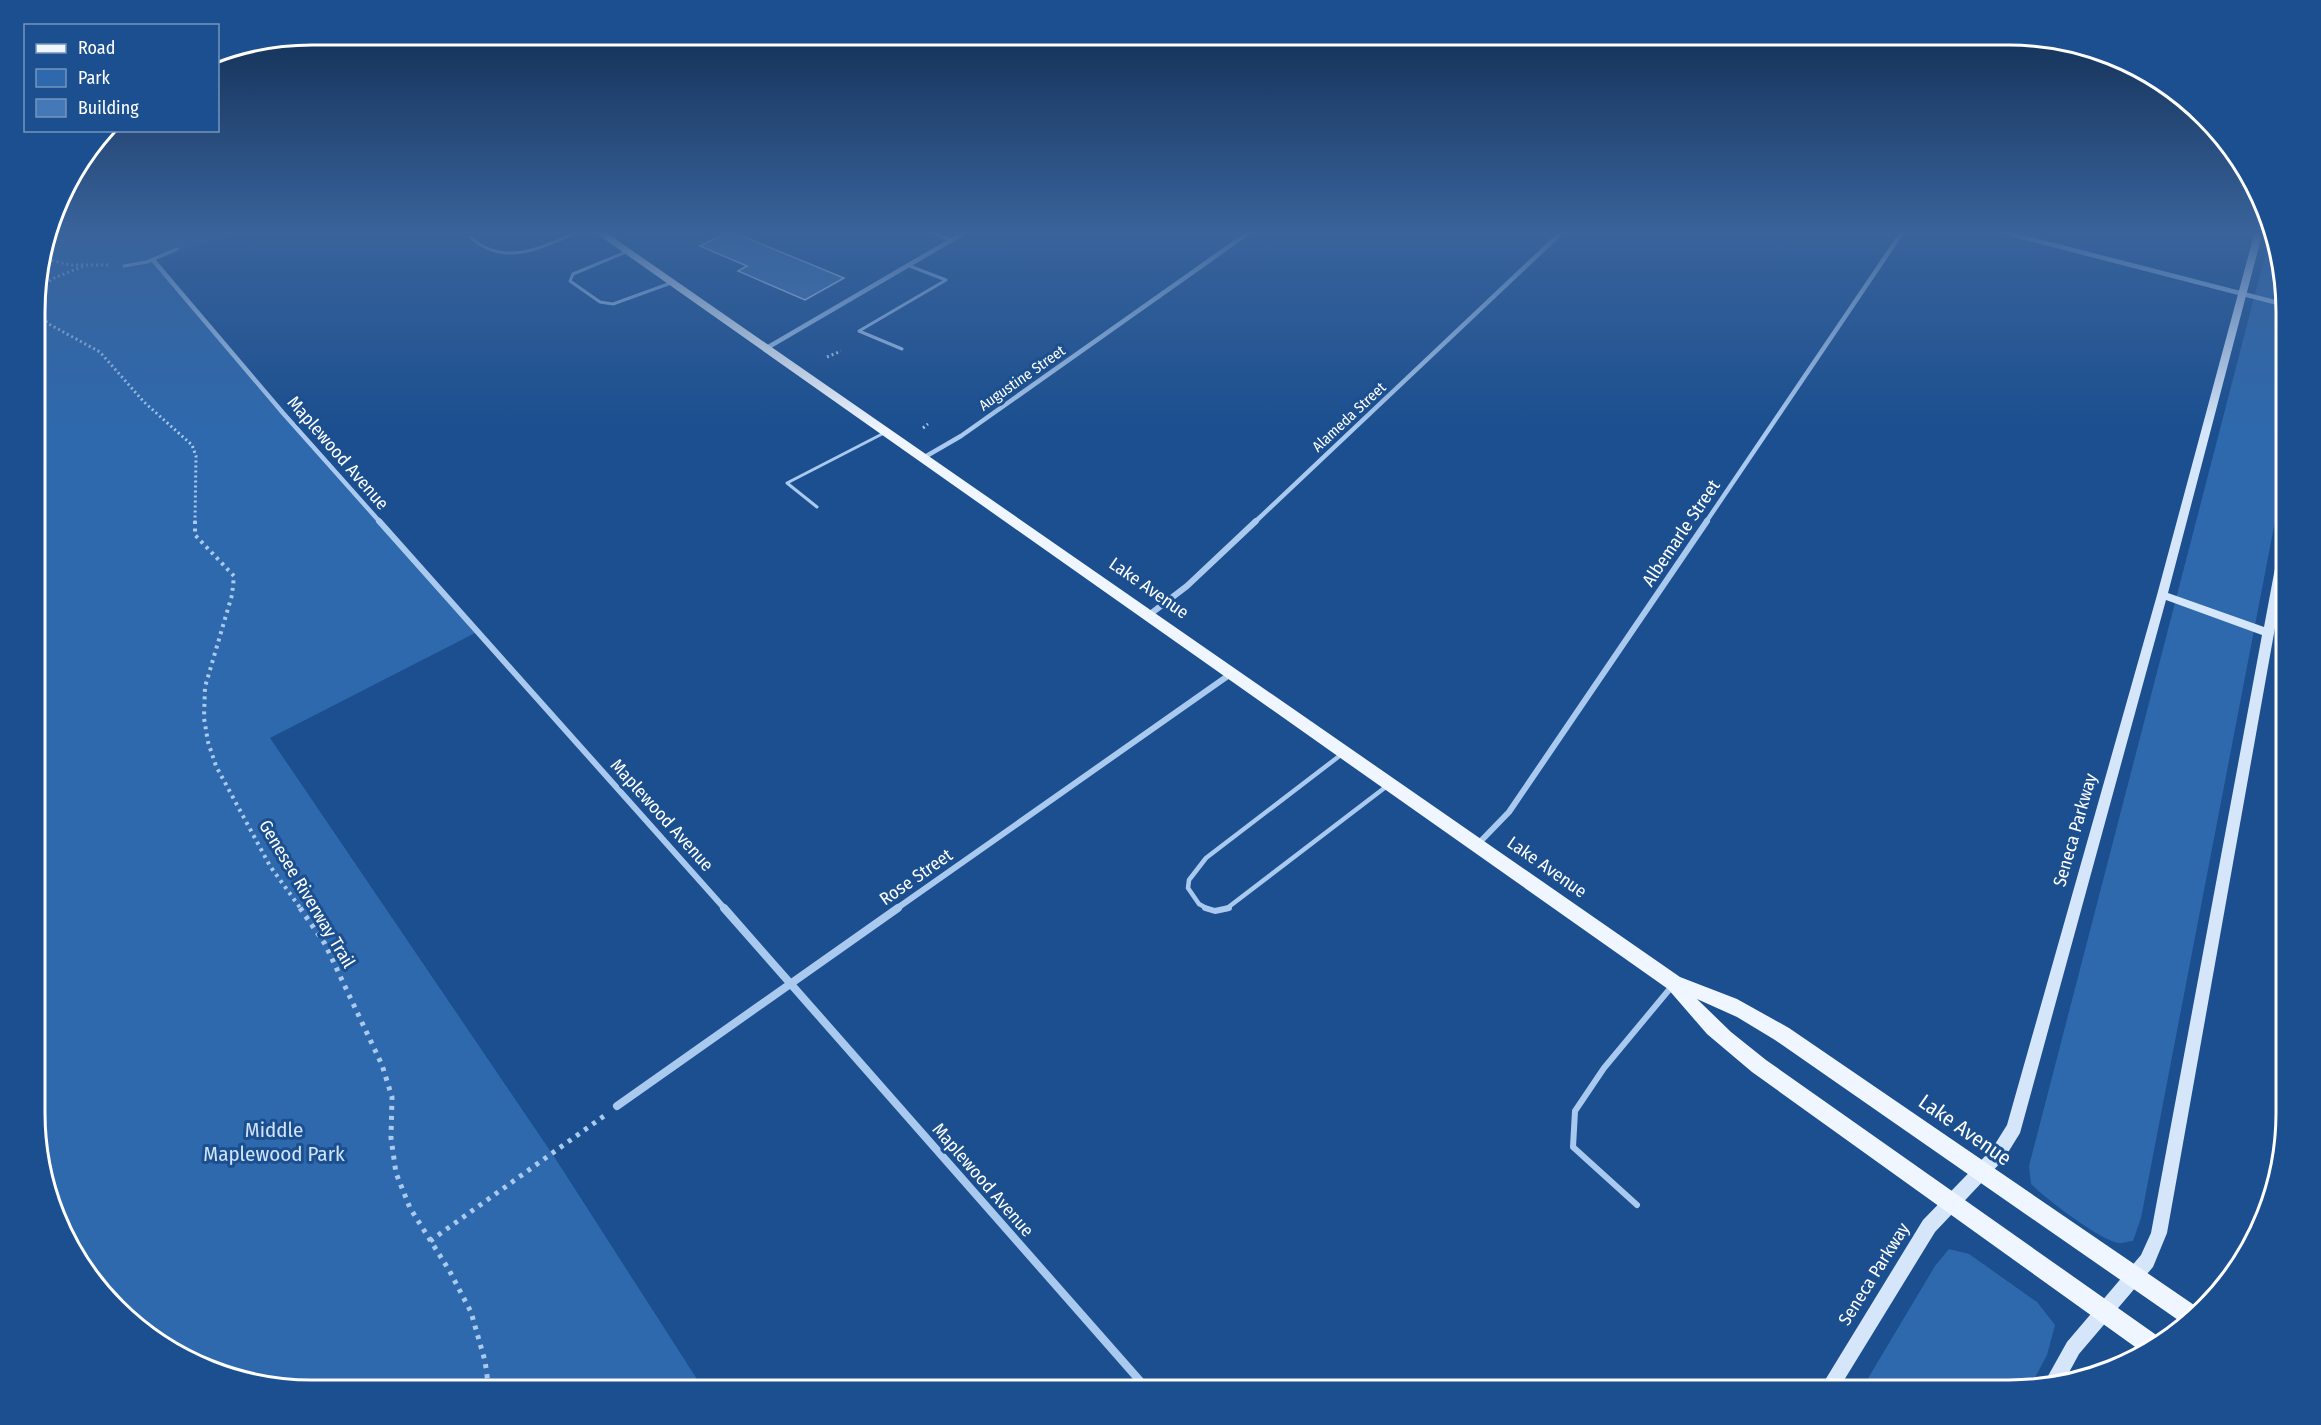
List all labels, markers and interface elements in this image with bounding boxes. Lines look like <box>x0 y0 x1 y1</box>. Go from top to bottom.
legend <box>24 24 219 132</box>
text: Road <box>78 37 115 59</box>
text: Park <box>78 67 111 89</box>
text: Building <box>78 97 139 119</box>
street label: Augustine Street <box>975 342 1069 414</box>
street label: Alameda Street <box>1309 378 1390 456</box>
street label: Maplewood Avenue <box>283 392 393 514</box>
street label: Albemarle Street <box>1637 475 1725 590</box>
street label: Lake Avenue <box>1105 553 1193 623</box>
street label: Maplewood Avenue <box>606 754 718 876</box>
street label: Seneca Parkway <box>2048 771 2102 889</box>
street label: Genesee Riverway Trail <box>254 816 360 972</box>
street label: Lake Avenue <box>1503 832 1591 902</box>
street label: Rose Street <box>875 844 957 910</box>
street label: Lake Avenue <box>1914 1089 2016 1171</box>
park label: Middle Maplewood Park <box>203 1117 345 1167</box>
street label: Maplewood Avenue <box>928 1119 1038 1241</box>
street label: Seneca Parkway <box>1834 1219 1914 1329</box>

